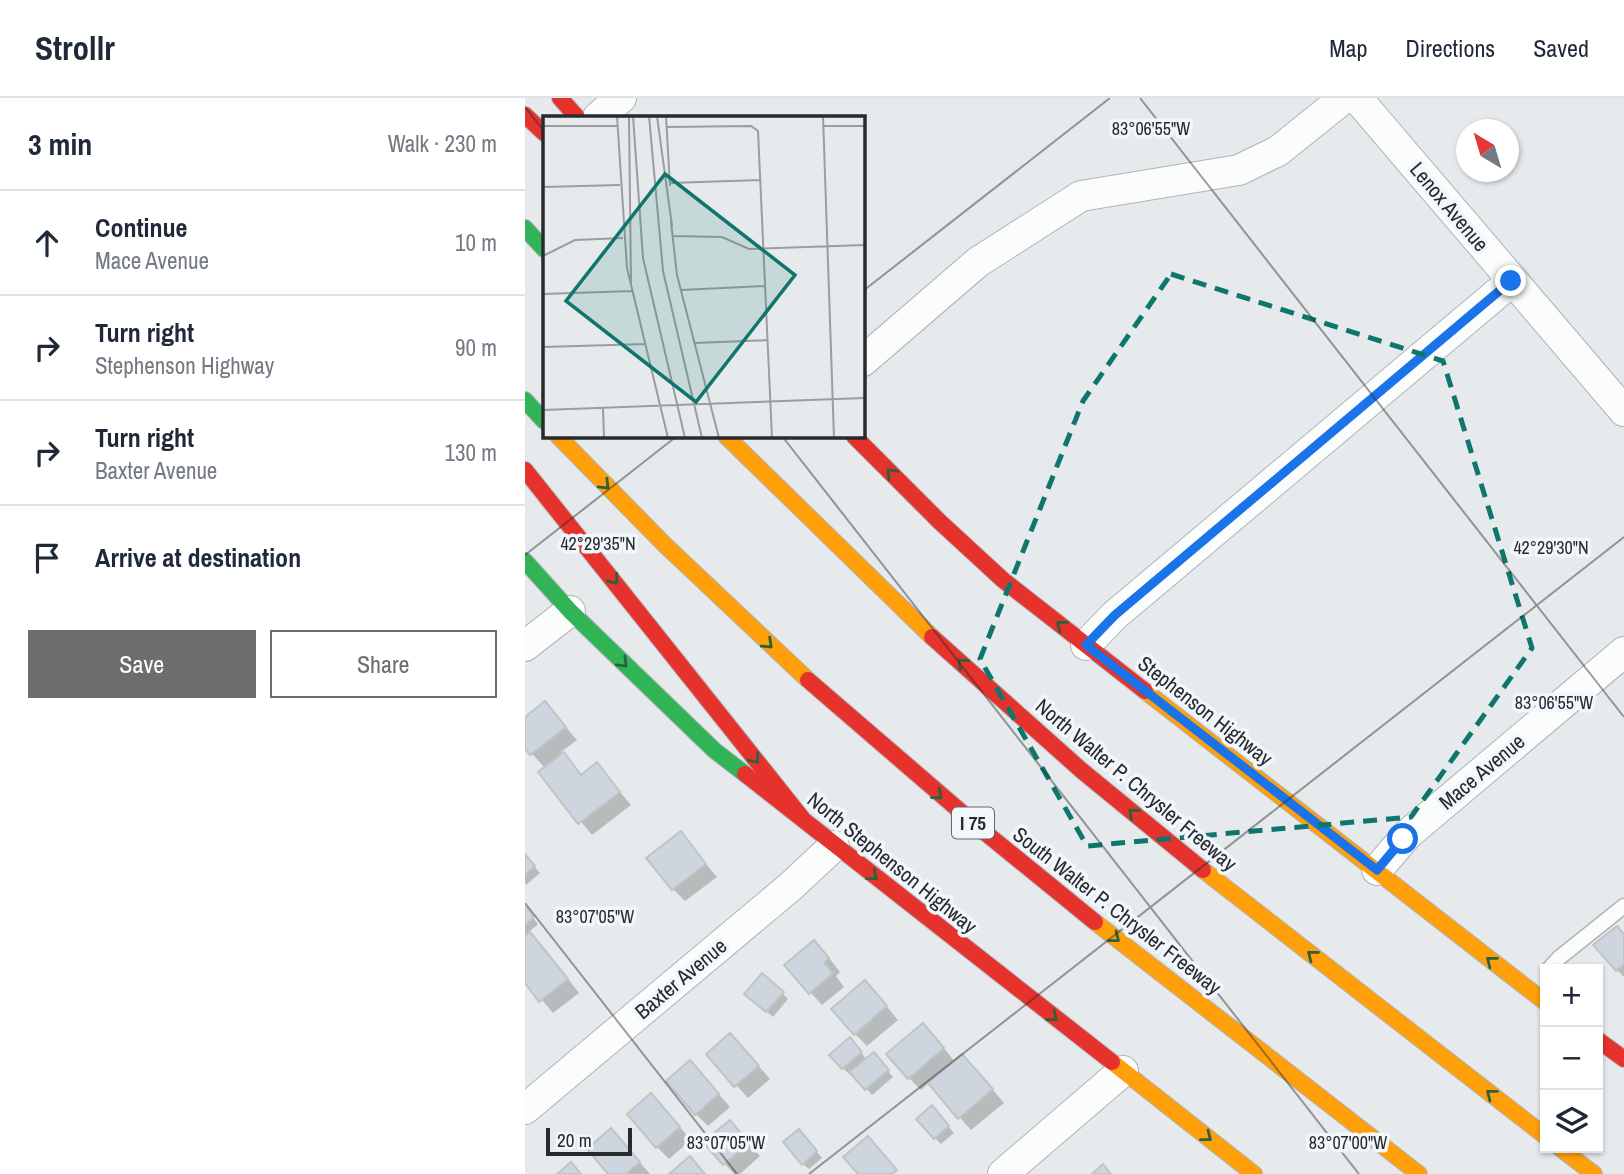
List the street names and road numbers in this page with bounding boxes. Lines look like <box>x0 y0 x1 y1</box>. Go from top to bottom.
street label: Lenox Avenue <box>1403 156 1495 258</box>
street label: Stephenson Highway <box>1132 649 1279 773</box>
street label: North Walter P. Chrysler Freeway <box>1029 692 1243 878</box>
street label: Mace Avenue <box>1432 727 1531 816</box>
street label: North Stephenson Highway <box>801 785 984 940</box>
road number: I 75 <box>952 808 994 838</box>
street label: South Walter P. Chrysler Freeway <box>1007 820 1228 1002</box>
street label: Baxter Avenue <box>629 932 733 1026</box>

